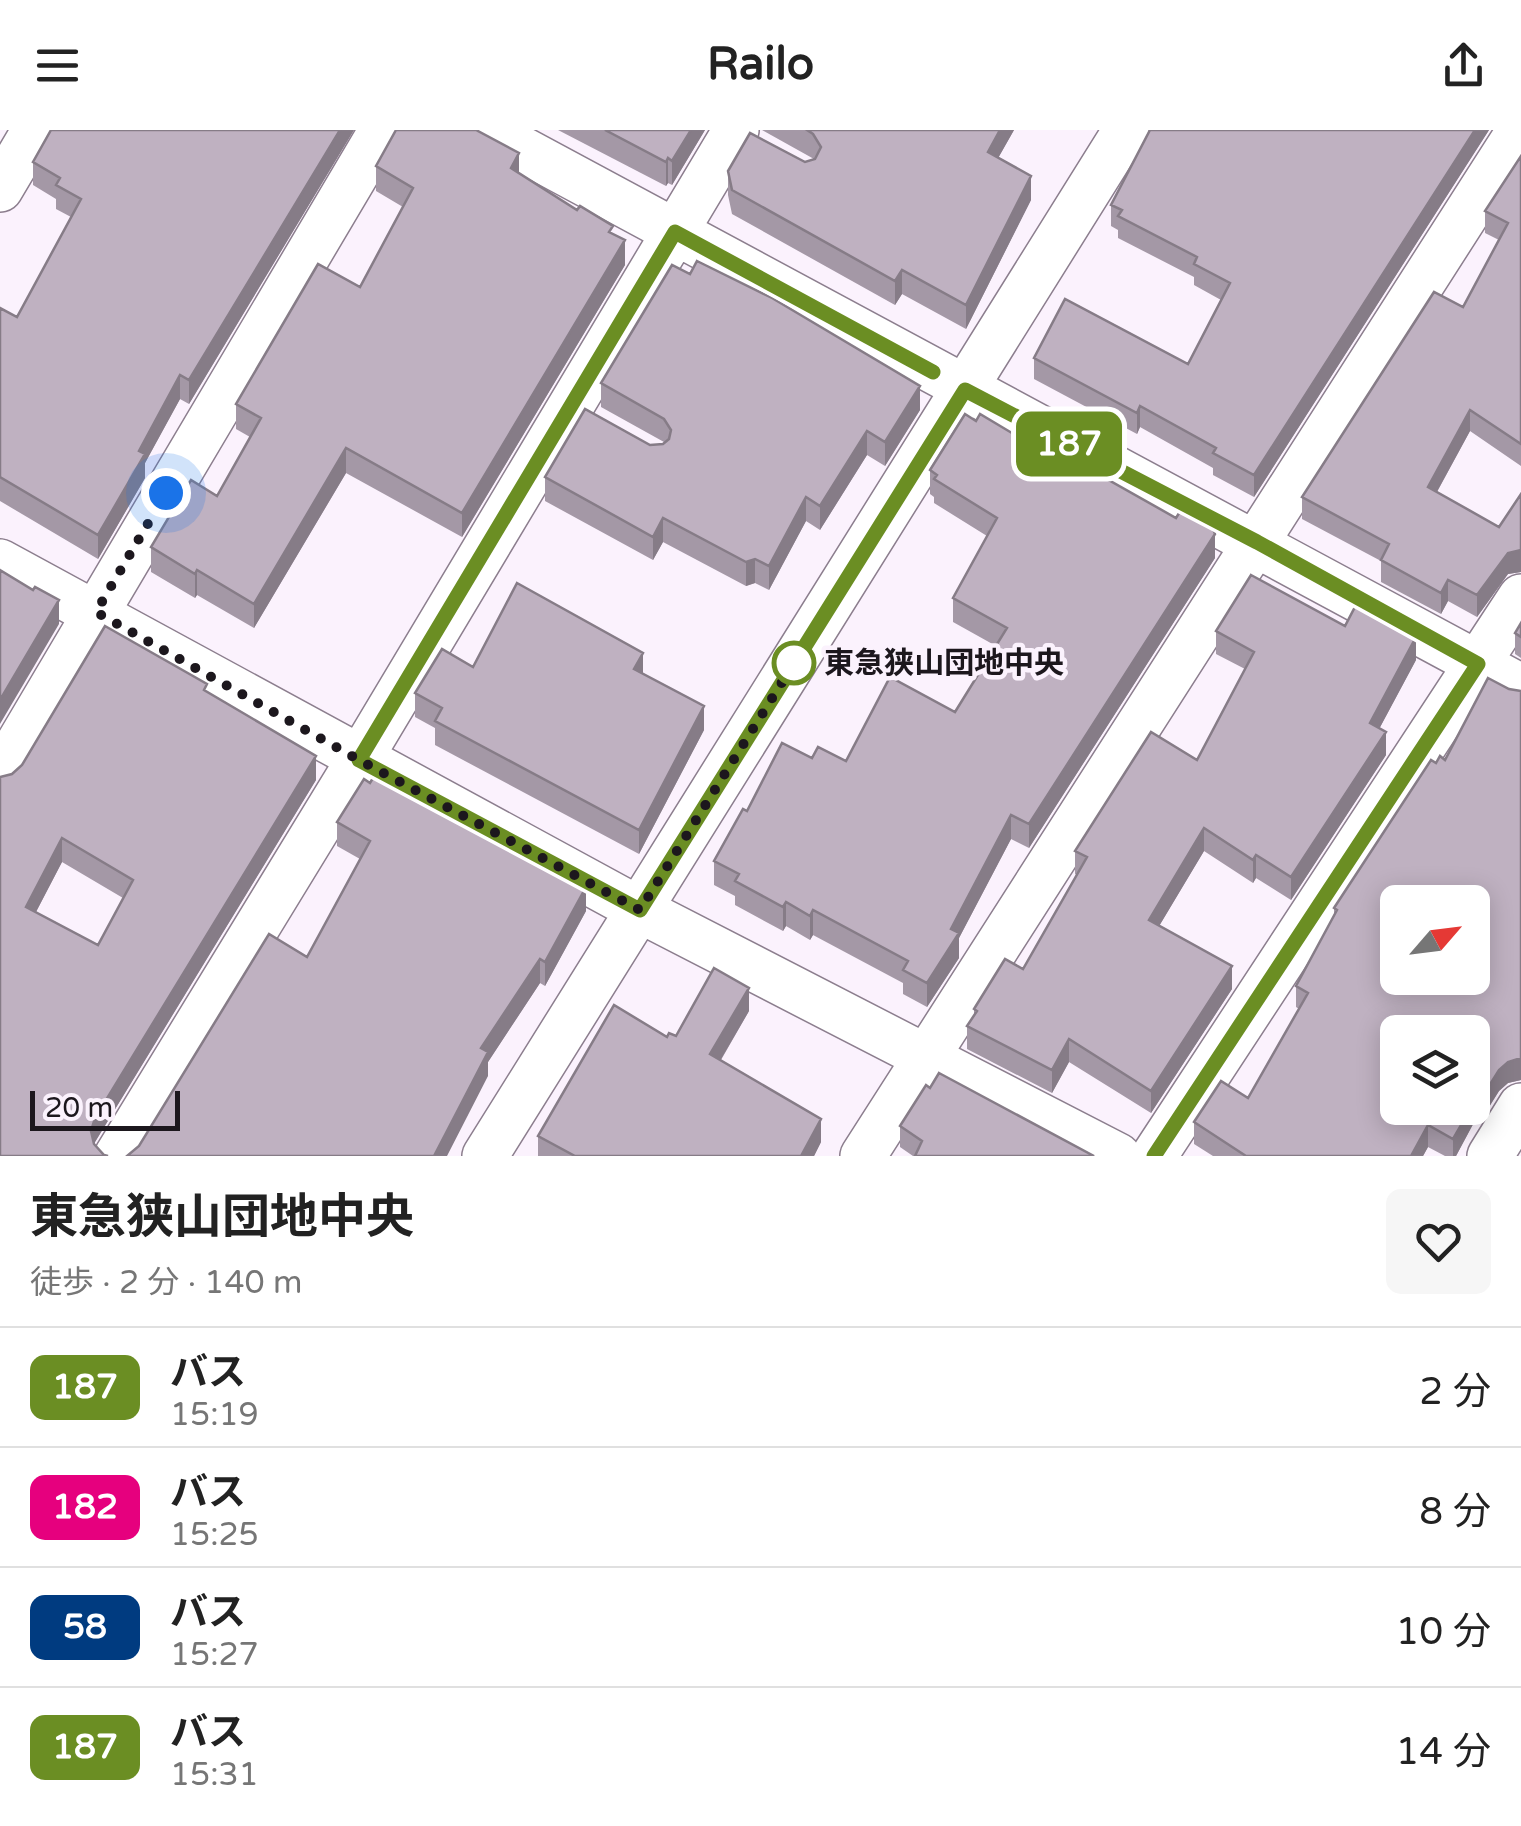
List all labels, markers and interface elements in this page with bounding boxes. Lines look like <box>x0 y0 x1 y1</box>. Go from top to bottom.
icon: menu <box>30 38 85 93</box>
text: Railo <box>707 38 814 92</box>
icon: share <box>1436 38 1491 93</box>
line badge: 187 <box>1012 412 1126 476</box>
text: 187 <box>1036 423 1102 465</box>
your location <box>141 468 191 518</box>
marker: 東急狭山団地中央 <box>773 642 815 684</box>
place label: 東急狭山団地中央 <box>824 645 1064 682</box>
north arrow <box>1380 885 1490 995</box>
map controls <box>1380 885 1490 1125</box>
button: layers <box>1380 1015 1490 1125</box>
scale bar <box>30 1086 180 1130</box>
text: 20 m <box>45 1091 113 1125</box>
text: 東急狭山団地中央 <box>30 1189 414 1247</box>
button: heart <box>1386 1189 1491 1294</box>
text: 徒歩 · 2 分 · 140 m <box>30 1264 302 1302</box>
text: バス <box>170 1350 246 1396</box>
text: 187 <box>52 1366 118 1408</box>
text: 2 分 <box>1419 1369 1491 1415</box>
text: 15:19 <box>170 1396 259 1434</box>
text: バス <box>170 1470 246 1516</box>
text: 182 <box>52 1486 118 1528</box>
text: 8 分 <box>1419 1489 1491 1535</box>
text: 15:25 <box>170 1516 259 1554</box>
text: バス <box>170 1590 246 1636</box>
text: 58 <box>63 1606 107 1648</box>
text: 10 分 <box>1395 1609 1491 1655</box>
text: 15:27 <box>170 1636 259 1674</box>
text: バス <box>170 1710 246 1756</box>
text: 187 <box>52 1726 118 1768</box>
text: 14 分 <box>1395 1729 1491 1775</box>
text: 15:31 <box>170 1756 259 1794</box>

